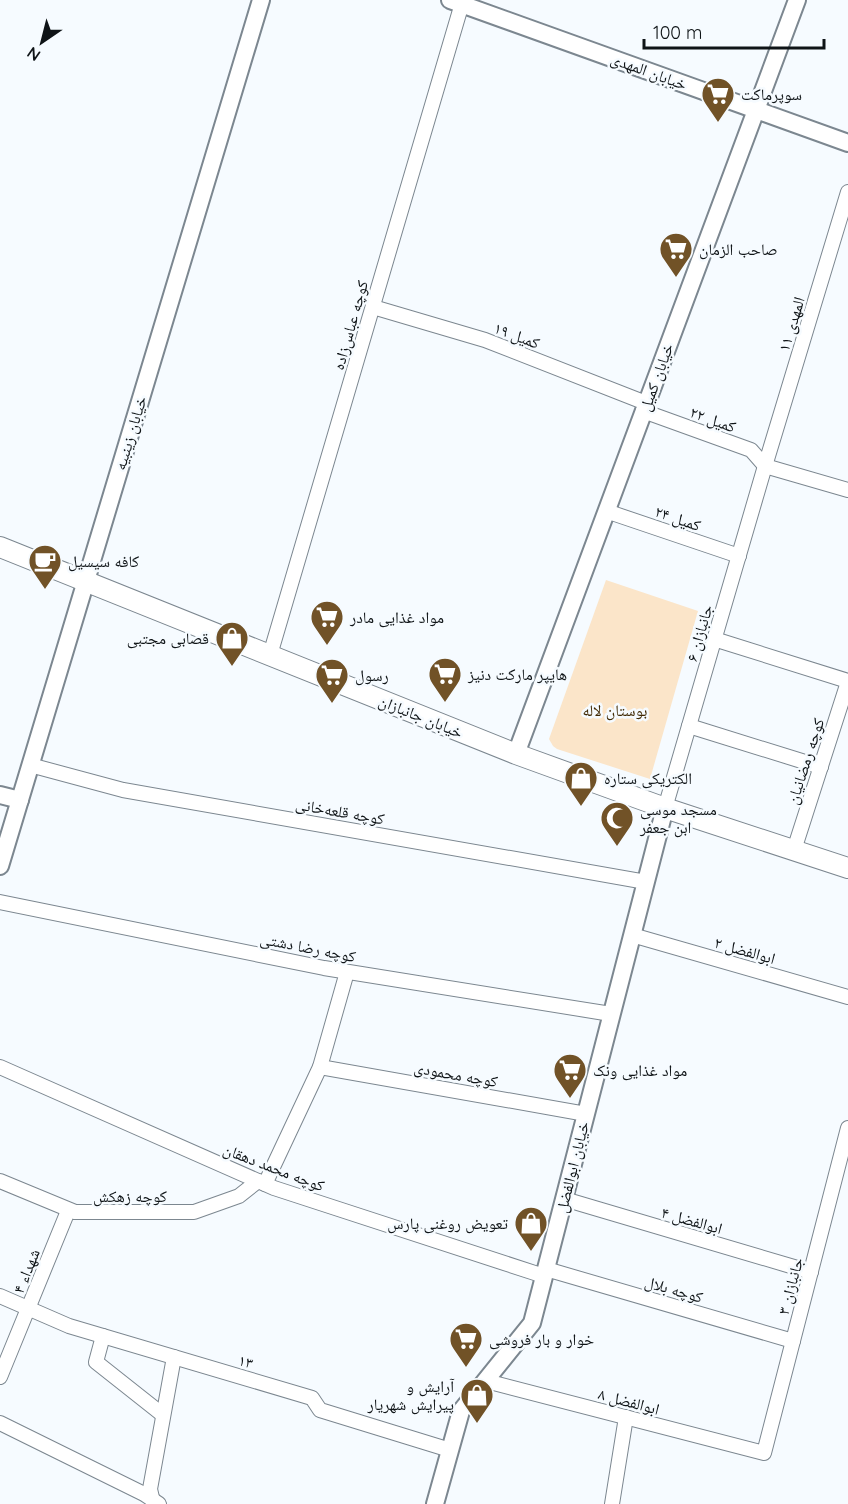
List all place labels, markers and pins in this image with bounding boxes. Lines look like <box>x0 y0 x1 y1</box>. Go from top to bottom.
supermarket icon: سوپرماکت <box>700 76 736 123</box>
place label: سوپرماکت <box>741 84 802 104</box>
supermarket icon: صاحب الزمان <box>658 231 694 278</box>
place label: صاحب الزمان <box>699 239 778 260</box>
cafe icon: کافه سیسیل <box>27 543 63 590</box>
place label: کافه سیسیل <box>68 551 139 572</box>
supermarket icon: مواد غذایی مادر <box>309 599 345 646</box>
place label: مواد غذایی مادر <box>349 607 444 628</box>
shop icon: قصابی مجتبی <box>214 620 250 667</box>
place label: قصابی مجتبی <box>127 628 209 649</box>
supermarket icon: هایپر مارکت دنیز <box>427 656 463 703</box>
supermarket icon: رسول <box>314 657 350 704</box>
place label: هایپر مارکت دنیز <box>467 664 567 684</box>
place label: رسول <box>355 665 389 686</box>
shop icon: الکتریکی ستاره <box>563 760 599 807</box>
place label: الکتریکی ستاره <box>604 768 692 789</box>
place label: مسجد موسی ابن جعفر <box>639 799 717 838</box>
mosque icon: مسجد موسی ابن جعفر <box>599 800 635 847</box>
supermarket icon: مواد غذایی ونک <box>552 1052 588 1099</box>
place label: مواد غذایی ونک <box>593 1060 687 1081</box>
shop icon: تعویض روغنی پارس <box>513 1205 549 1252</box>
place label: تعویض روغنی پارس <box>387 1213 508 1234</box>
supermarket icon: خوار و بار فروشی <box>448 1321 484 1368</box>
place label: خوار و بار فروشی <box>489 1329 594 1350</box>
place label: آرایش و پیرایش شهریار <box>367 1376 455 1415</box>
shop icon: آرایش و پیرایش شهریار <box>459 1377 495 1424</box>

